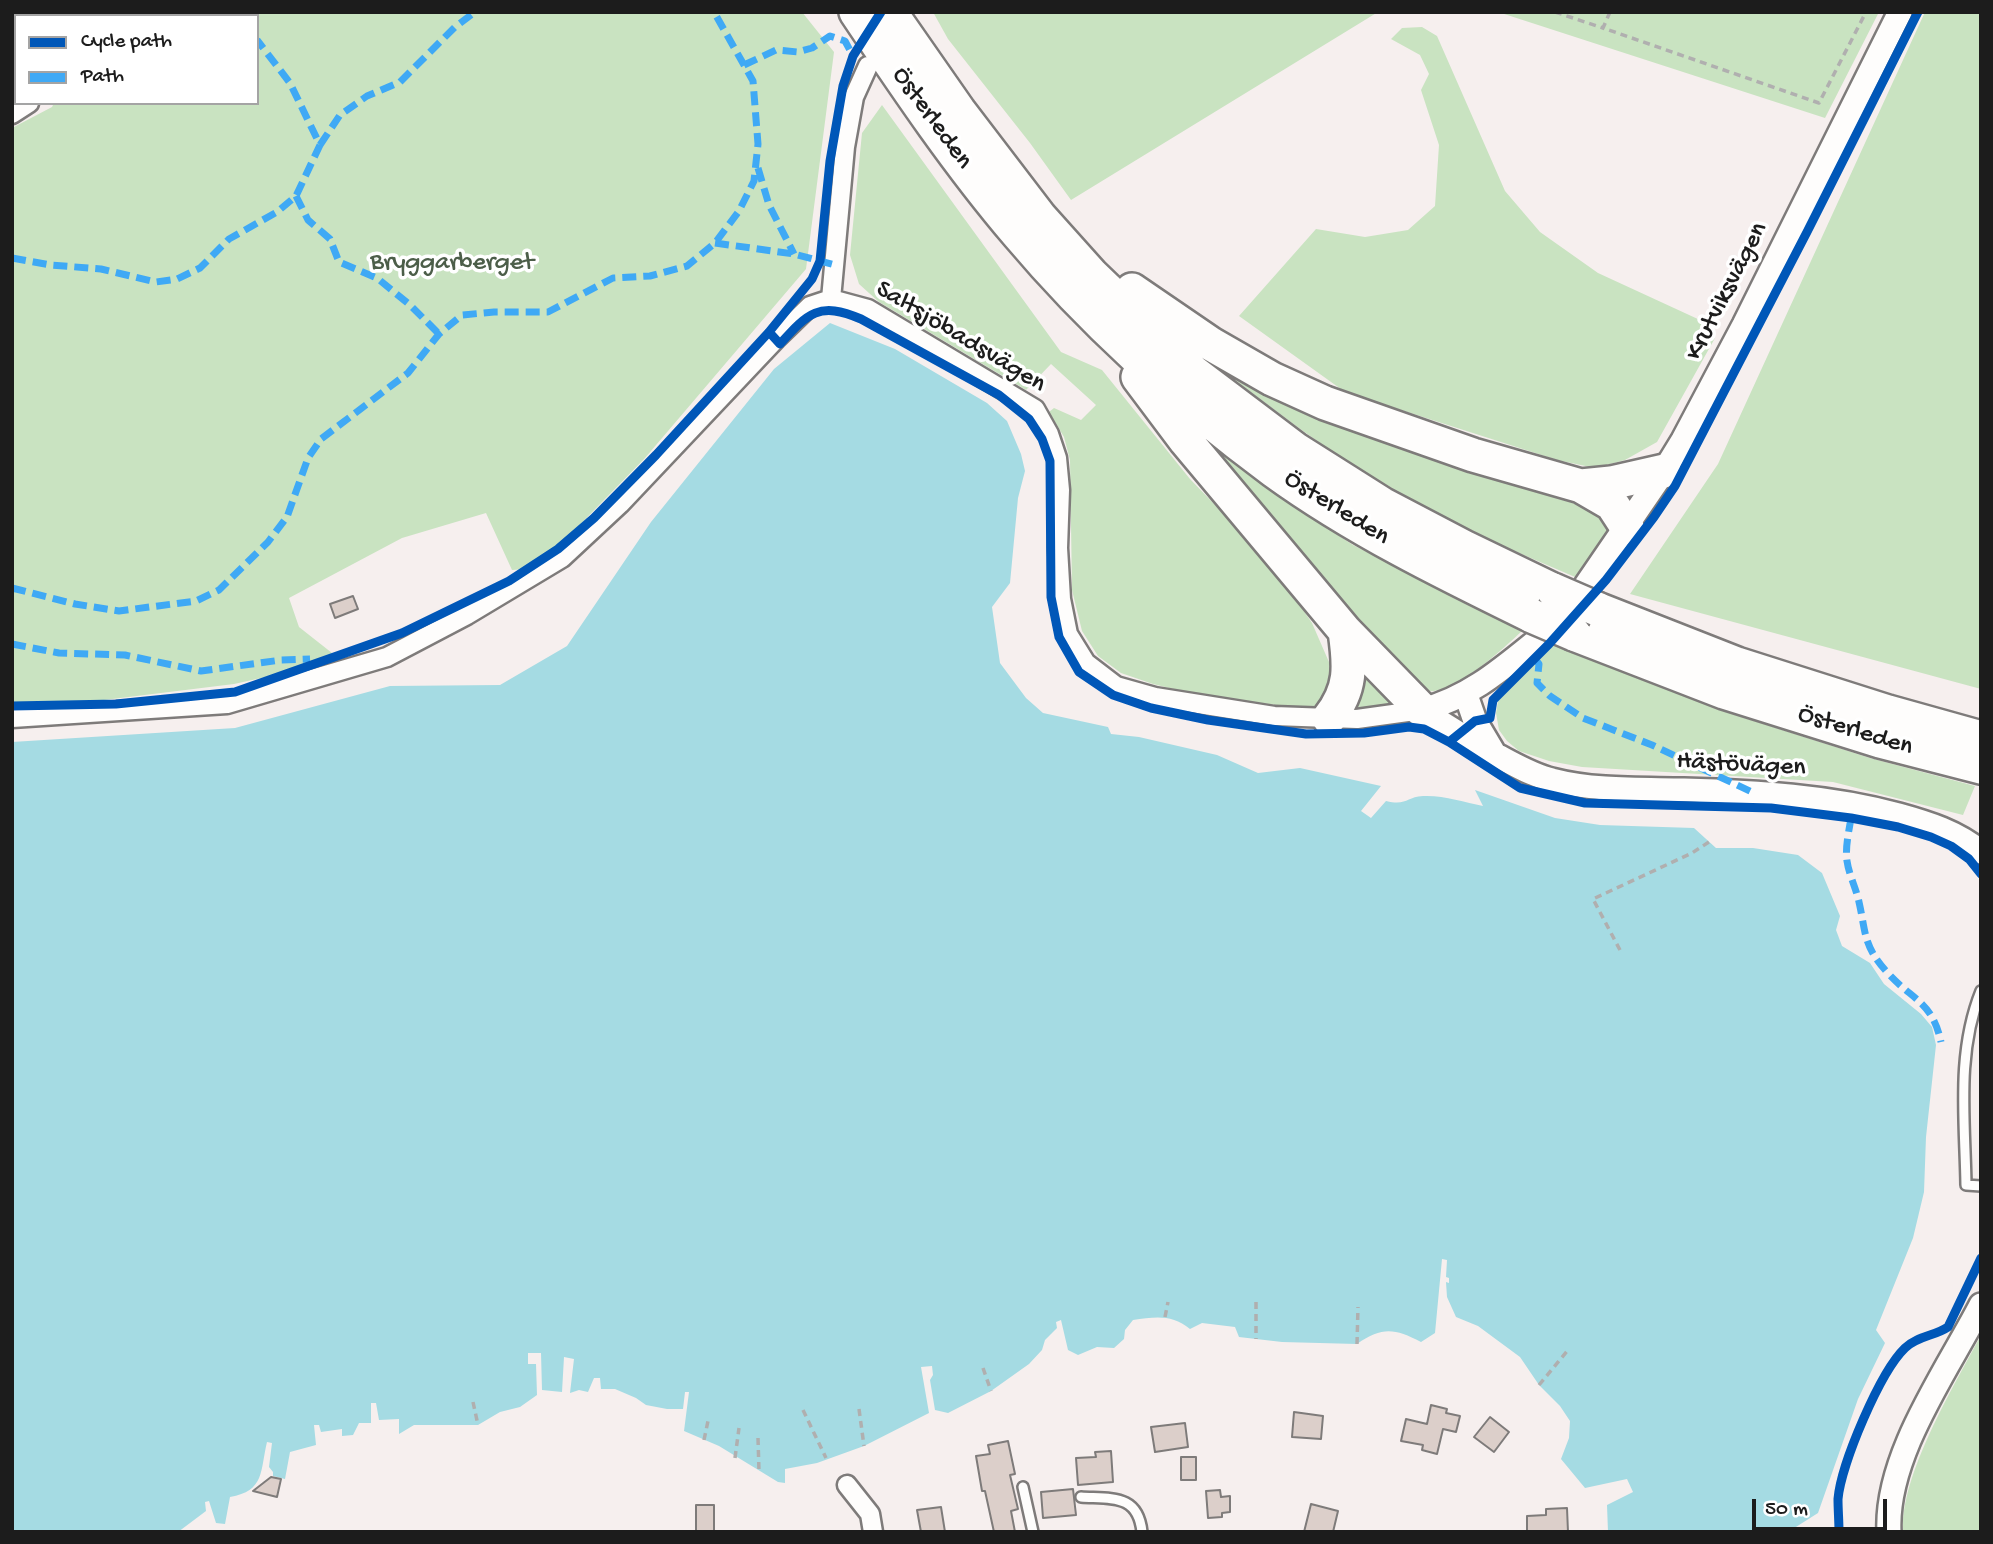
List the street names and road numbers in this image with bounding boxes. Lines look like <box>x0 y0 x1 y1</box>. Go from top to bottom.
street label: Österleden <box>884 62 978 176</box>
street label: Krutviksvägen <box>1680 218 1776 366</box>
street label: Saltsjöbadsvägen <box>869 275 1051 401</box>
street label: Österleden <box>1277 464 1395 554</box>
street label: Österleden <box>1794 700 1916 764</box>
street label: Hästövägen <box>1676 747 1806 785</box>

